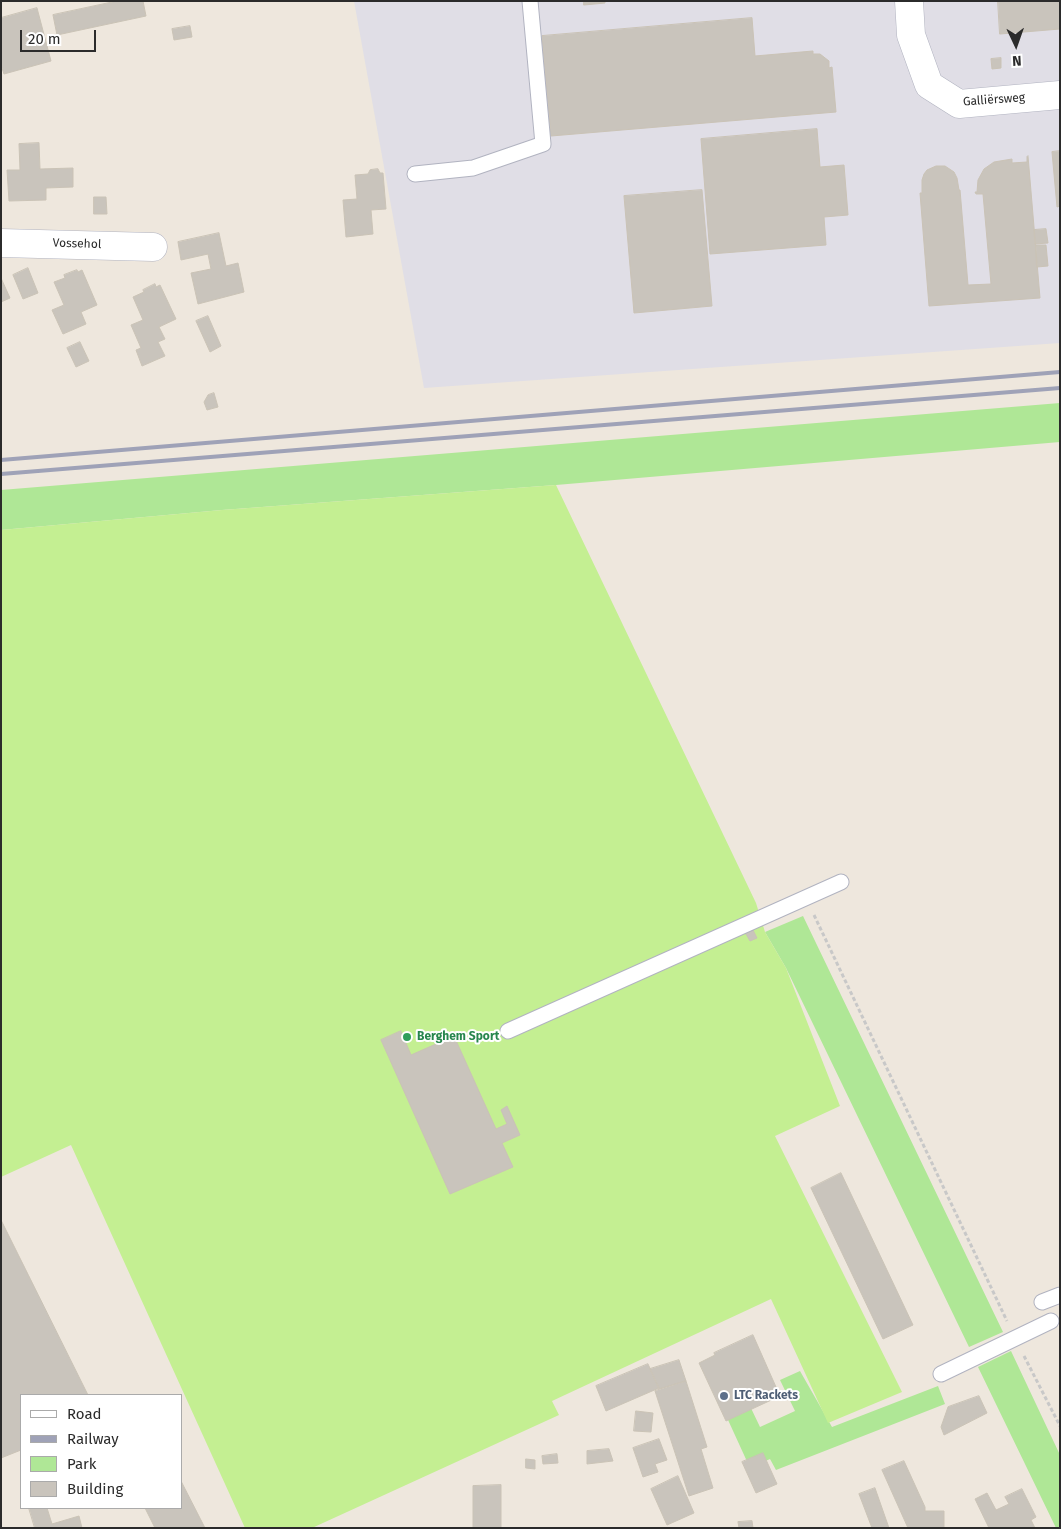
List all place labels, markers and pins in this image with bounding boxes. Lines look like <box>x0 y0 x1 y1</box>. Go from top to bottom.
place label: Berghem Sport <box>417 1030 499 1044</box>
marker: Berghem Sport <box>401 1031 413 1043</box>
place label: LTC Rackets <box>734 1389 798 1403</box>
marker: LTC Rackets <box>718 1390 730 1402</box>

